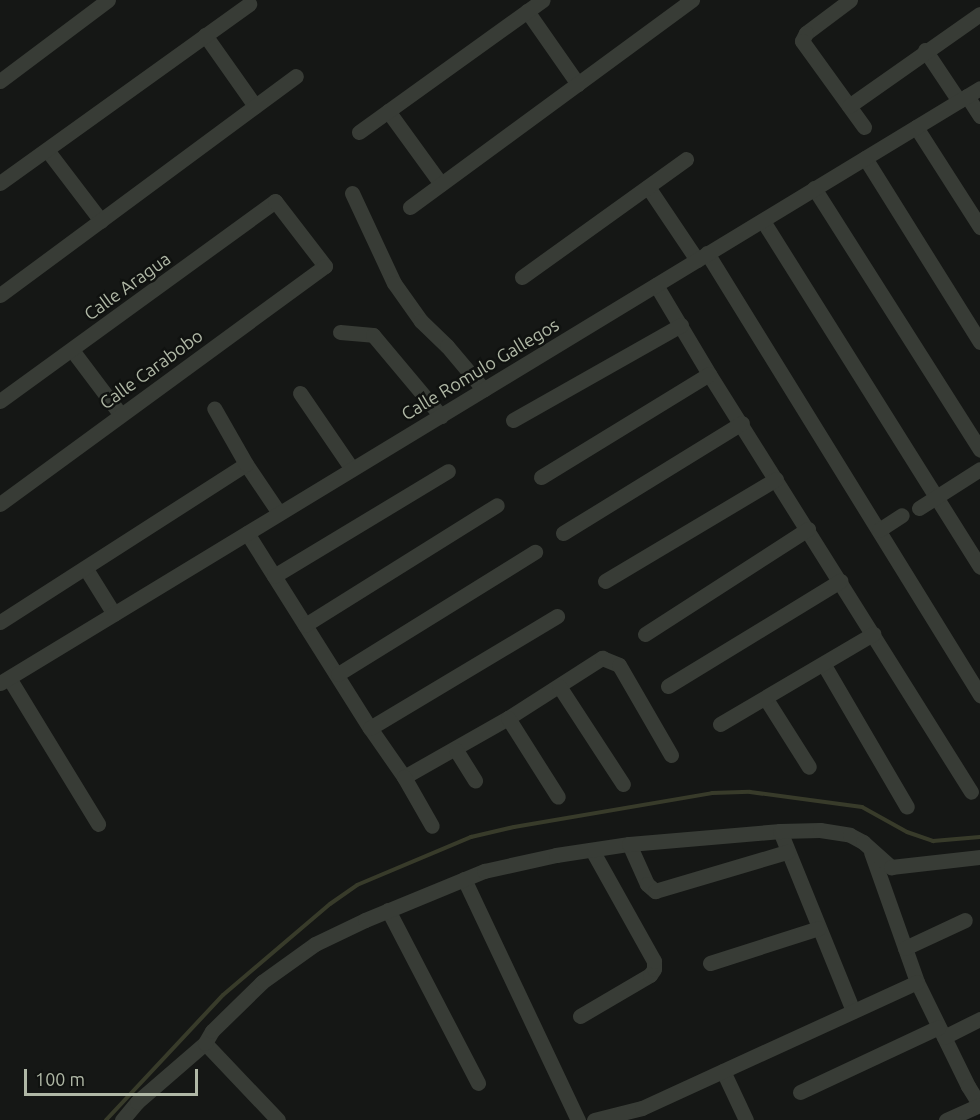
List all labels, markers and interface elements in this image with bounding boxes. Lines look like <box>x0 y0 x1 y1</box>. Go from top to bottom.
street label: Calle Aragua <box>80 247 174 325</box>
street label: Calle Romulo Gallegos <box>397 313 563 425</box>
street label: Calle Carabobo <box>95 324 207 414</box>
scale bar <box>27 1057 201 1095</box>
text: 100 m <box>35 1069 85 1089</box>

